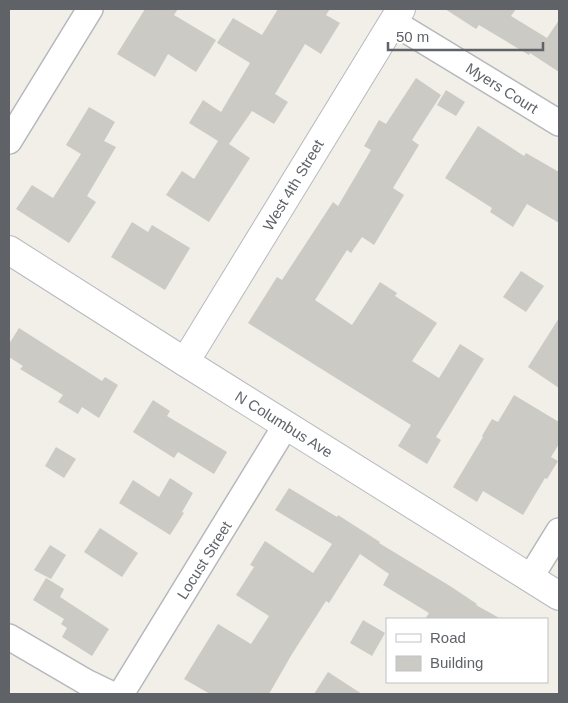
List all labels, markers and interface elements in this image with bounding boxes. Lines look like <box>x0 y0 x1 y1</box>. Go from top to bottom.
scale bar <box>388 20 543 52</box>
text: 50 m <box>396 28 429 45</box>
street label: Myers Court <box>463 59 542 117</box>
street label: West 4th Street <box>259 136 327 234</box>
street label: N Columbus Ave <box>232 387 336 461</box>
street label: Locust Street <box>173 517 235 602</box>
legend <box>386 618 548 683</box>
text: Road <box>430 629 466 646</box>
text: Building <box>430 654 483 671</box>

